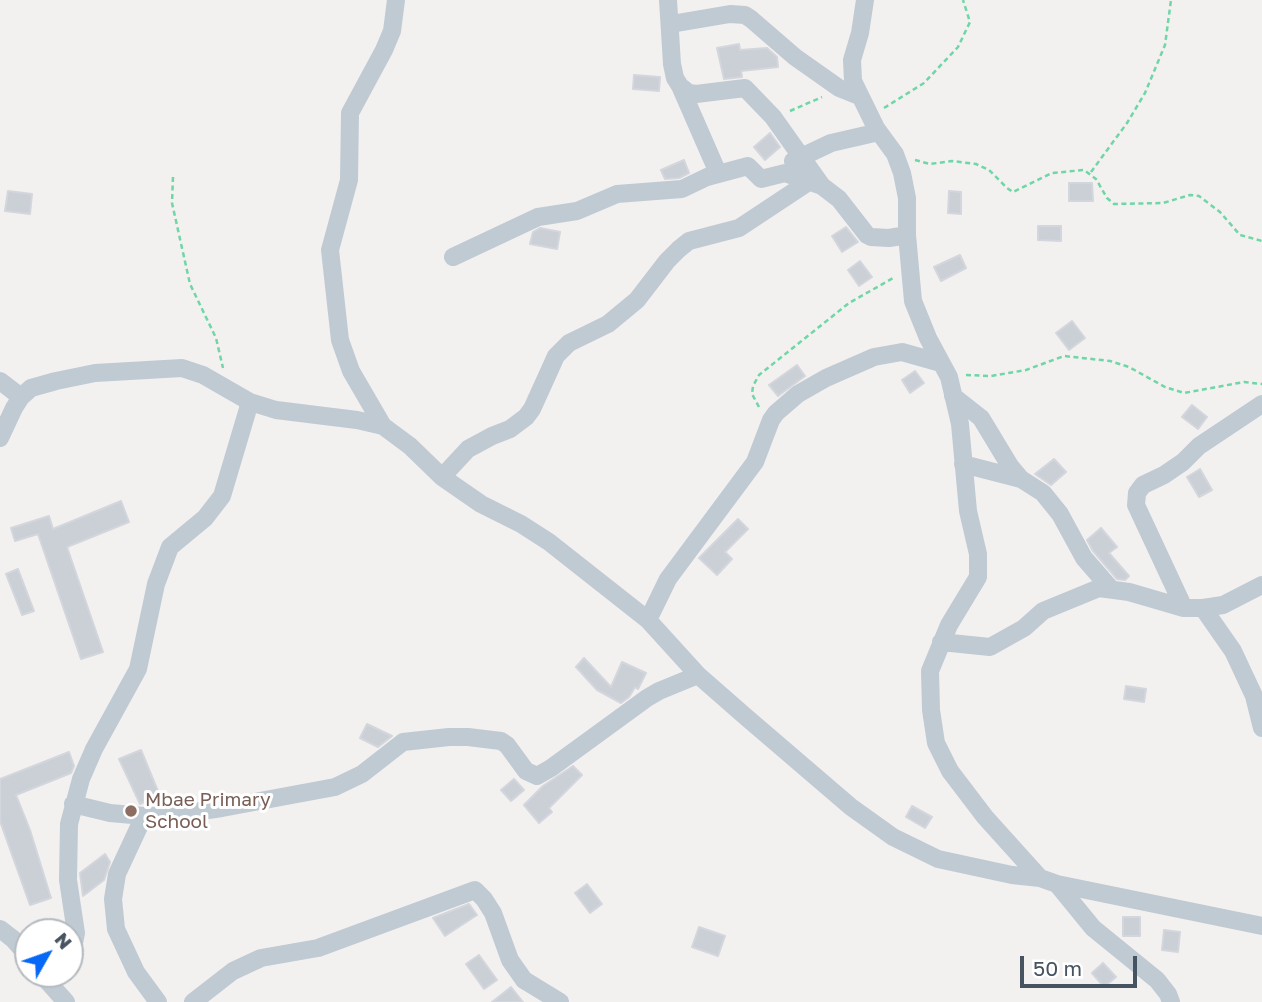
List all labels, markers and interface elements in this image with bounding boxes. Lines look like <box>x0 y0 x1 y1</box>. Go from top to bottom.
place label: Mbae Primary School <box>145 789 271 833</box>
marker: Mbae Primary School <box>123 803 139 819</box>
north arrow <box>14 918 84 988</box>
text: N <box>50 928 77 953</box>
scale bar <box>1024 942 1141 986</box>
text: 50 m <box>1033 955 1082 981</box>

